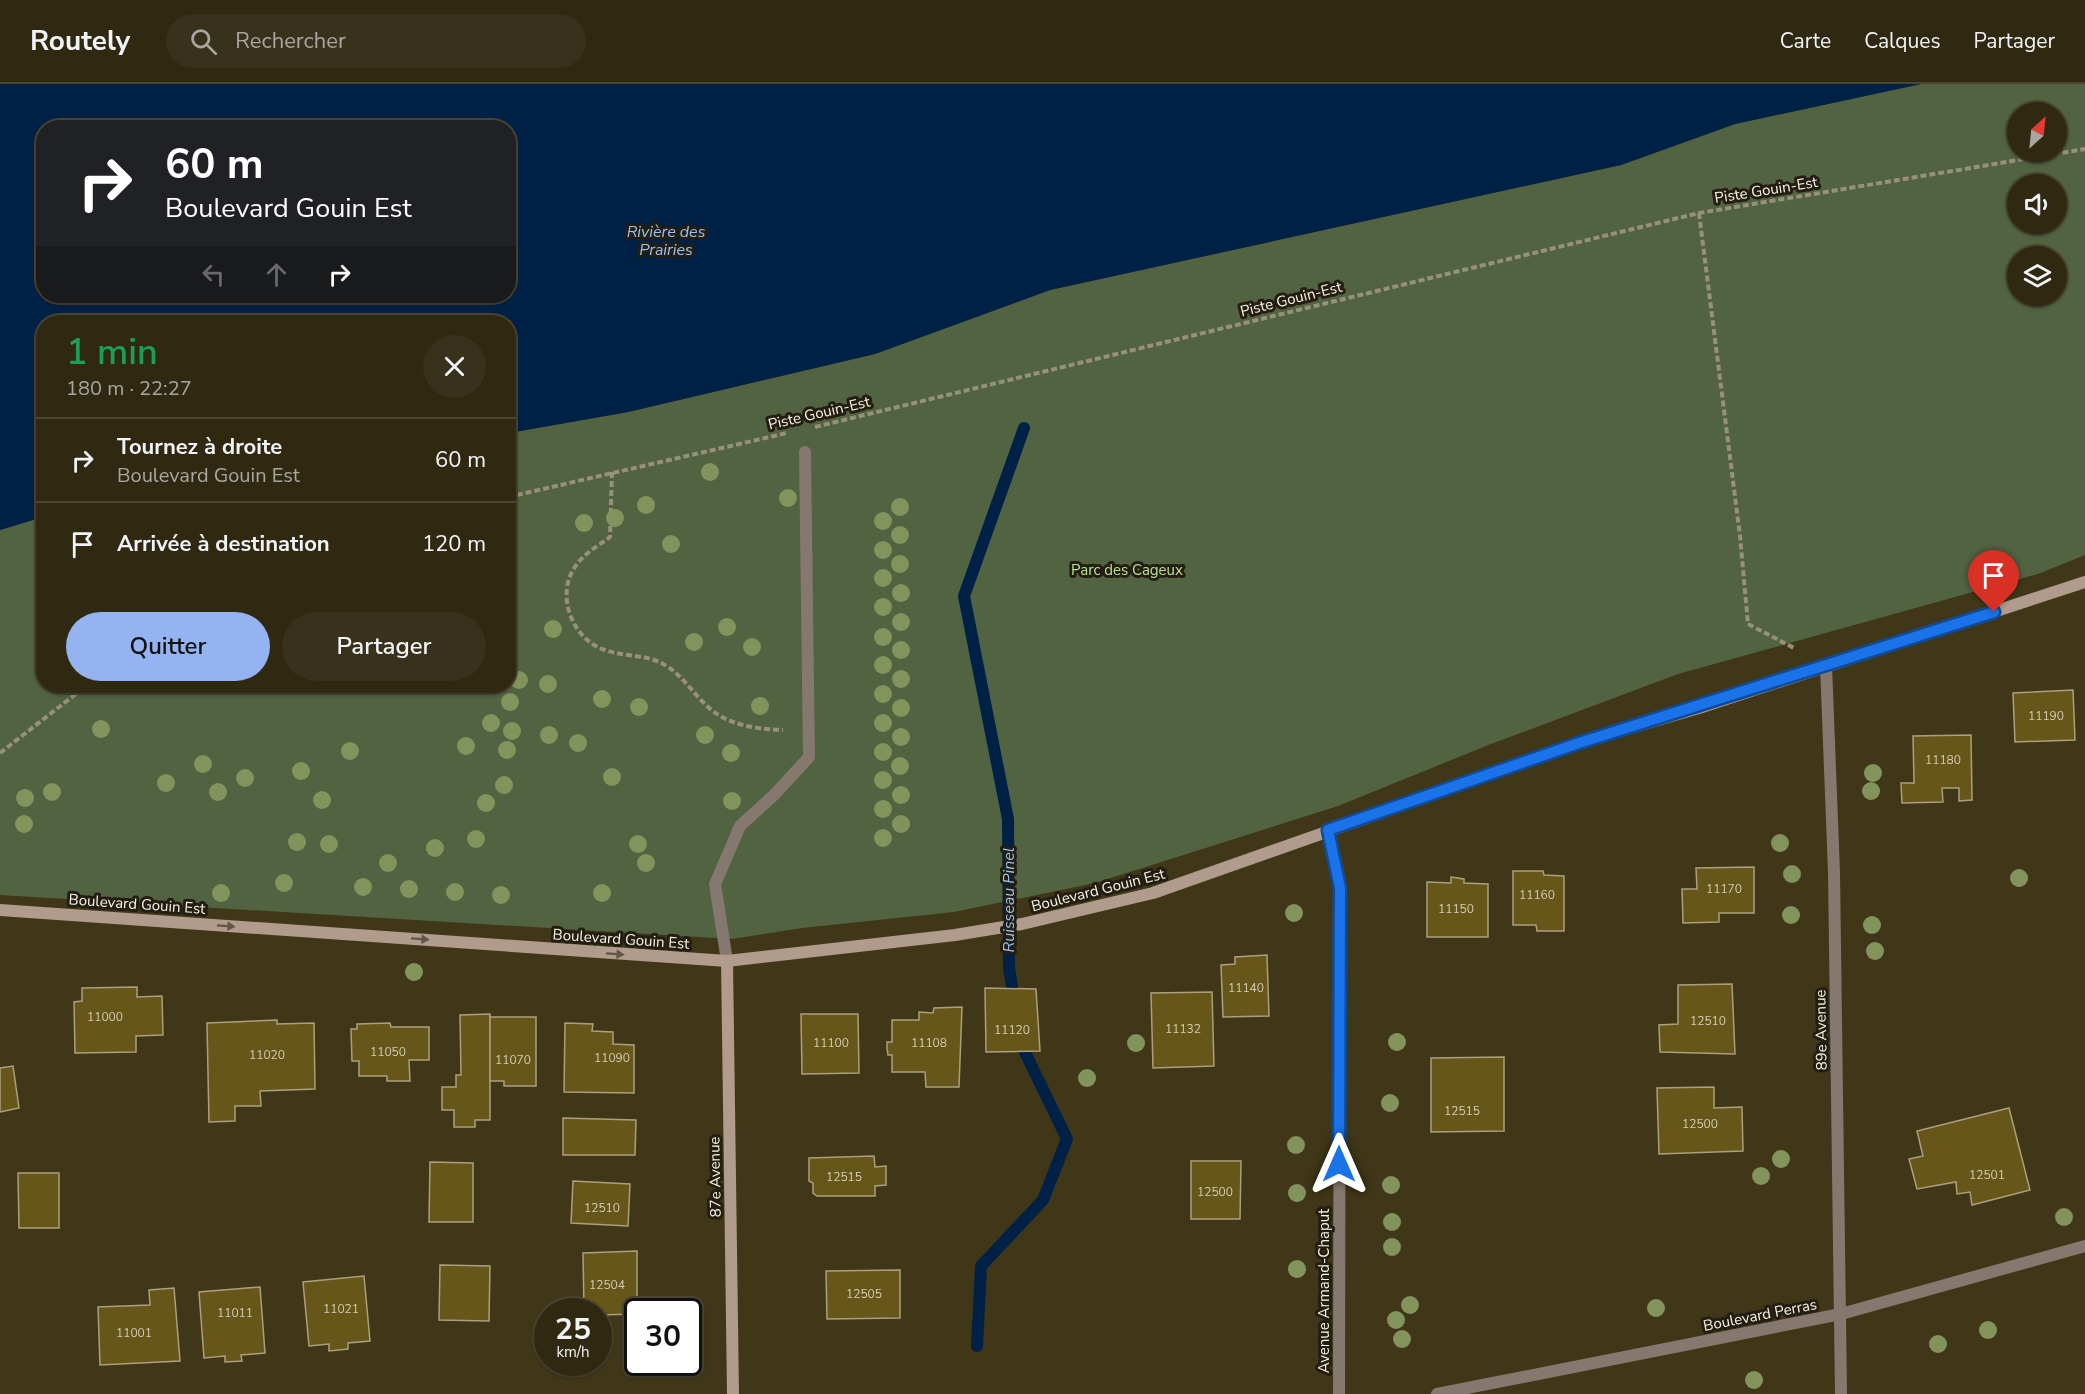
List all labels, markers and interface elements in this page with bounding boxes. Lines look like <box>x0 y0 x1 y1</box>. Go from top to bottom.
search box <box>166 14 586 68</box>
text: Routely <box>30 22 130 60</box>
icon: search <box>187 25 220 58</box>
text: Rechercher <box>235 26 346 56</box>
text: Carte <box>1780 27 1831 55</box>
text: Calques <box>1864 27 1941 55</box>
text: Partager <box>1974 27 2055 55</box>
north arrow <box>2007 102 2067 162</box>
map controls <box>2007 102 2067 306</box>
text: 60 m <box>165 136 264 193</box>
icon: right <box>66 144 144 222</box>
street label: Piste Gouin-Est <box>1713 172 1820 208</box>
button: sound <box>2007 174 2067 234</box>
text: Boulevard Gouin Est <box>165 190 412 227</box>
water label: Rivière des Prairies <box>627 221 706 261</box>
button: layers <box>2007 246 2067 306</box>
icon: left <box>197 258 230 291</box>
icon: ahead <box>260 258 293 291</box>
icon: right <box>323 258 356 291</box>
street label: Piste Gouin-Est <box>1238 277 1345 321</box>
text: 1 min <box>66 328 158 377</box>
button: close <box>423 335 486 398</box>
text: 180 m · 22:27 <box>66 375 192 402</box>
street label: Piste Gouin-Est <box>766 391 873 434</box>
text: Tournez à droite <box>117 432 282 462</box>
icon: right <box>66 444 99 477</box>
text: 60 m <box>435 445 486 475</box>
text: Boulevard Gouin Est <box>117 462 300 489</box>
icon: arrive <box>66 528 99 561</box>
text: Arrivée à destination <box>117 529 330 559</box>
text: 120 m <box>422 529 486 559</box>
pin <box>1968 550 2019 612</box>
icon: arrive <box>1977 559 2010 592</box>
park label: Parc des Cageux <box>1071 560 1183 580</box>
button: Quitter <box>66 612 270 681</box>
button: Partager <box>282 612 486 681</box>
house number: 11190 <box>2028 708 2064 724</box>
house number: 11180 <box>1925 752 1961 768</box>
water label: Ruisseau Pinel <box>998 847 1020 953</box>
street label: Boulevard Gouin Est <box>1029 864 1168 916</box>
house number: 11170 <box>1706 881 1742 897</box>
house number: 11160 <box>1519 887 1555 903</box>
street label: Boulevard Gouin Est <box>68 889 207 919</box>
house number: 11150 <box>1438 901 1474 917</box>
one-way arrow <box>216 921 235 930</box>
street label: Boulevard Gouin Est <box>552 924 691 954</box>
one-way arrow <box>411 934 430 944</box>
one-way arrow <box>605 949 624 959</box>
house number: 11140 <box>1228 980 1264 996</box>
street label: 89e Avenue <box>1810 989 1832 1071</box>
house number: 11000 <box>87 1009 123 1025</box>
house number: 12510 <box>1690 1013 1726 1029</box>
house number: 11132 <box>1165 1021 1201 1037</box>
house number: 11120 <box>994 1022 1030 1038</box>
house number: 11100 <box>813 1035 849 1051</box>
house number: 11108 <box>911 1035 947 1051</box>
house number: 11050 <box>370 1044 406 1060</box>
house number: 11020 <box>249 1047 285 1063</box>
house number: 11090 <box>594 1050 630 1066</box>
house number: 11070 <box>495 1052 531 1068</box>
house number: 12515 <box>1444 1103 1480 1119</box>
house number: 12500 <box>1682 1116 1718 1132</box>
position arrow <box>1307 1132 1371 1196</box>
street label: 87e Avenue <box>704 1136 726 1218</box>
house number: 12501 <box>1969 1167 2005 1183</box>
house number: 12515 <box>826 1169 862 1185</box>
house number: 12500 <box>1197 1184 1233 1200</box>
house number: 12510 <box>584 1200 620 1216</box>
street label: Avenue Armand-Chaput <box>1314 1208 1334 1373</box>
house number: 12504 <box>589 1277 625 1293</box>
house number: 12505 <box>846 1286 882 1302</box>
street label: Boulevard Perras <box>1701 1294 1819 1336</box>
speed limit sign: 30 <box>624 1298 702 1376</box>
house number: 11021 <box>323 1301 359 1317</box>
house number: 11011 <box>217 1305 253 1321</box>
text: 25 <box>555 1309 591 1350</box>
house number: 11001 <box>116 1325 152 1341</box>
text: km/h <box>556 1342 590 1362</box>

